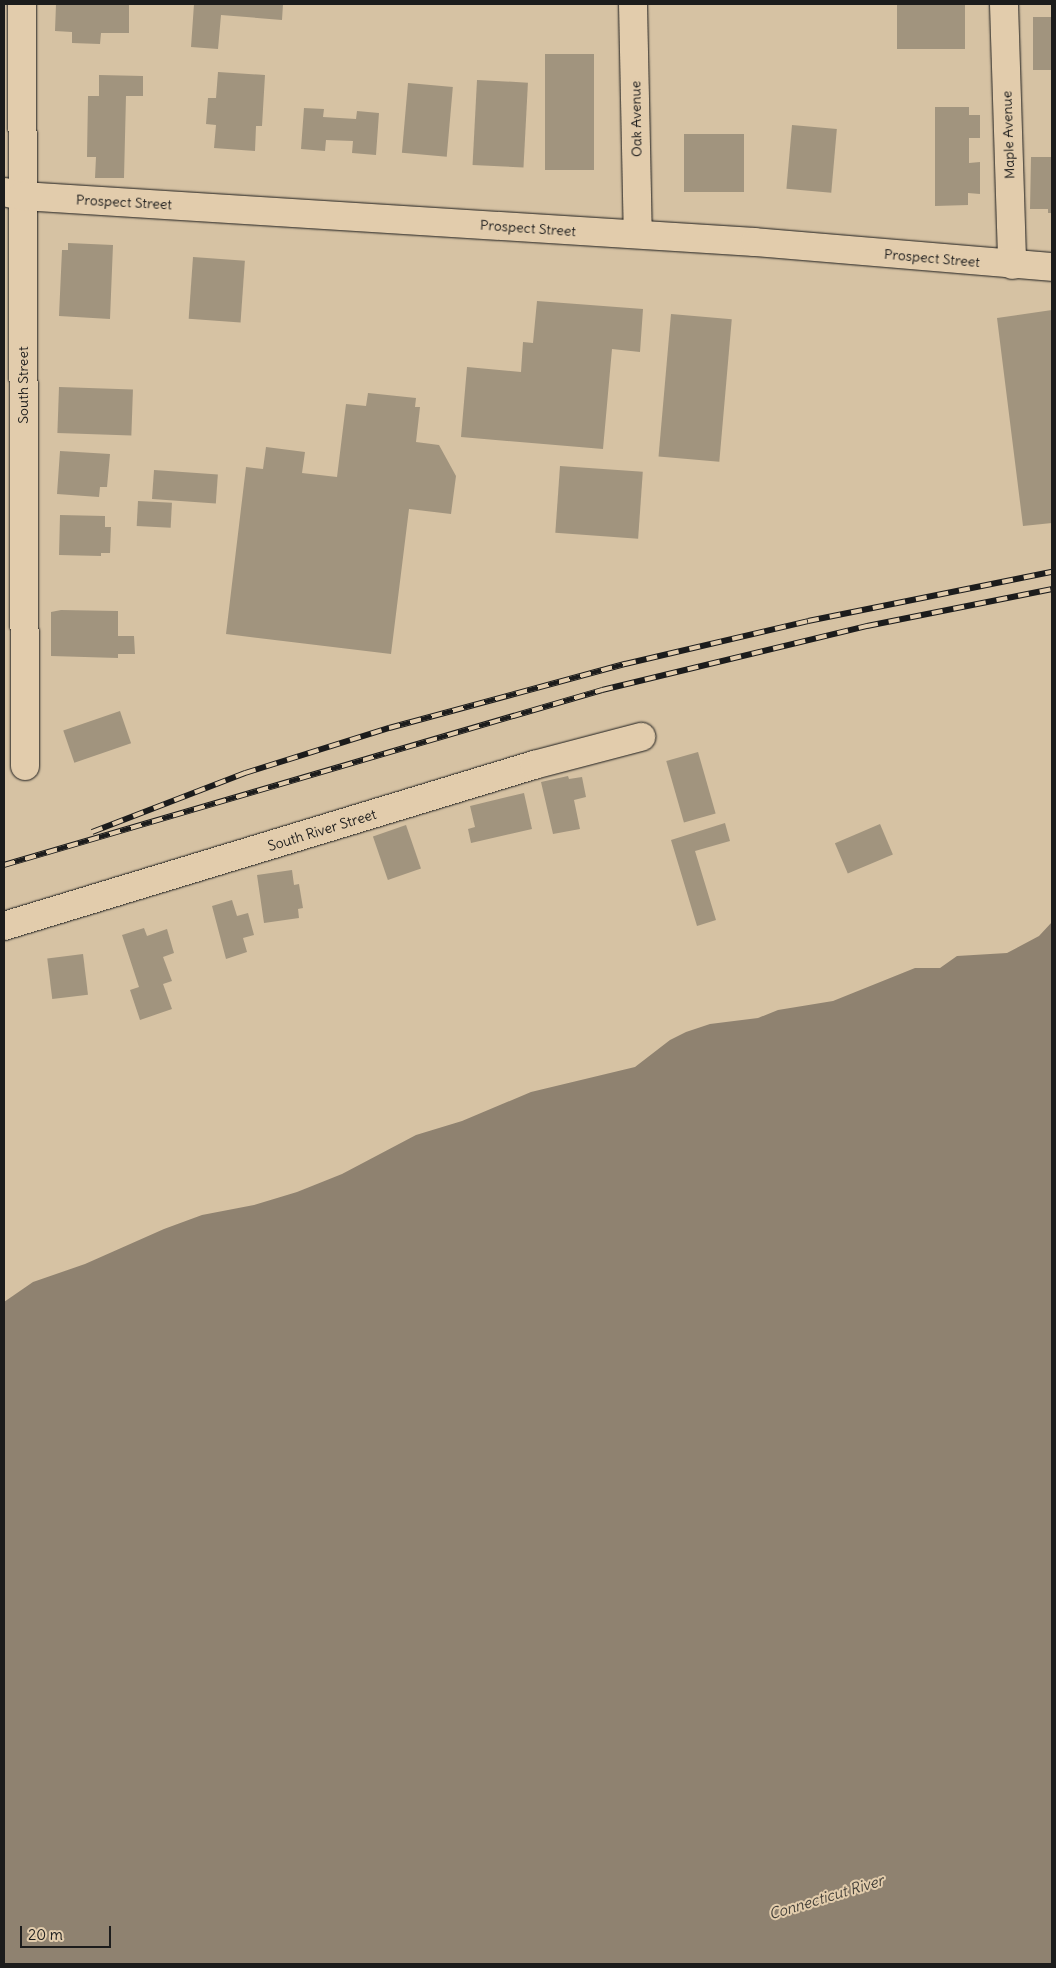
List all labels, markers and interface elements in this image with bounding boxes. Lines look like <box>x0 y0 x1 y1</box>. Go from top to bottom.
street label: Oak Avenue <box>627 81 645 157</box>
street label: Maple Avenue <box>998 91 1018 179</box>
street label: Prospect Street <box>75 191 173 213</box>
street label: Prospect Street <box>479 216 577 240</box>
street label: Prospect Street <box>883 245 981 271</box>
street label: South Street <box>15 346 31 424</box>
street label: South River Street <box>266 805 378 855</box>
water label: Connecticut River <box>766 1871 886 1923</box>
scale bar <box>22 1916 114 1948</box>
text: 20 m <box>28 1925 63 1944</box>

